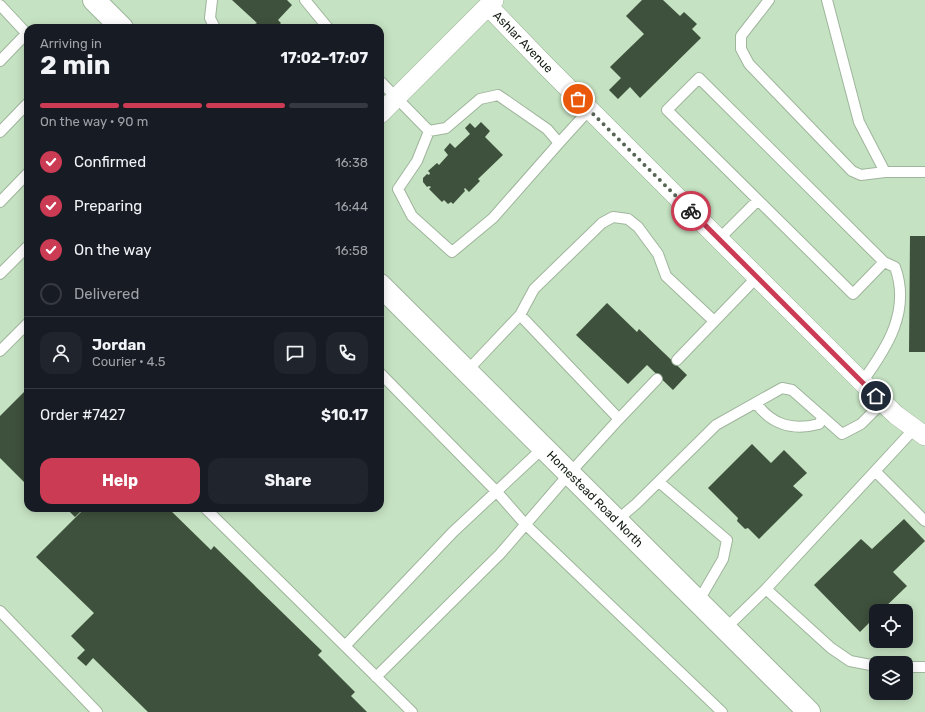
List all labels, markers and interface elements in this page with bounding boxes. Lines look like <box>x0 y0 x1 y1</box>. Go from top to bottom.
street label: Ashlar Avenue <box>490 8 556 76</box>
text: Arriving in <box>40 36 102 51</box>
text: 17:02–17:07 <box>280 49 368 67</box>
text: 2 min <box>40 50 110 81</box>
pin <box>561 82 595 116</box>
icon: bag <box>567 88 589 110</box>
text: On the way · 90 m <box>40 114 148 129</box>
icon: check <box>40 151 62 173</box>
text: Confirmed <box>74 153 146 171</box>
text: 16:38 <box>335 155 368 170</box>
courier <box>671 191 711 231</box>
icon: check <box>40 195 62 217</box>
text: Preparing <box>74 197 142 215</box>
text: 16:44 <box>335 199 368 214</box>
icon: bike <box>680 200 702 222</box>
icon: check <box>40 239 62 261</box>
text: On the way <box>74 241 152 259</box>
text: 16:58 <box>335 243 368 258</box>
text: Delivered <box>74 285 139 303</box>
button: person <box>40 332 82 374</box>
button: chat <box>274 332 316 374</box>
button: phone <box>326 332 368 374</box>
text: Jordan <box>92 336 146 354</box>
text: Courier · 4.5 <box>92 354 166 369</box>
pin <box>859 379 893 413</box>
icon: home <box>865 385 887 407</box>
text: Order #7427 <box>40 406 125 424</box>
text: $10.17 <box>321 406 368 424</box>
street label: Homestead Road North <box>544 448 646 550</box>
button: Help <box>40 458 200 504</box>
button: Share <box>208 458 368 504</box>
map controls <box>869 604 913 700</box>
button: locate <box>869 604 913 648</box>
button: layers <box>869 656 913 700</box>

